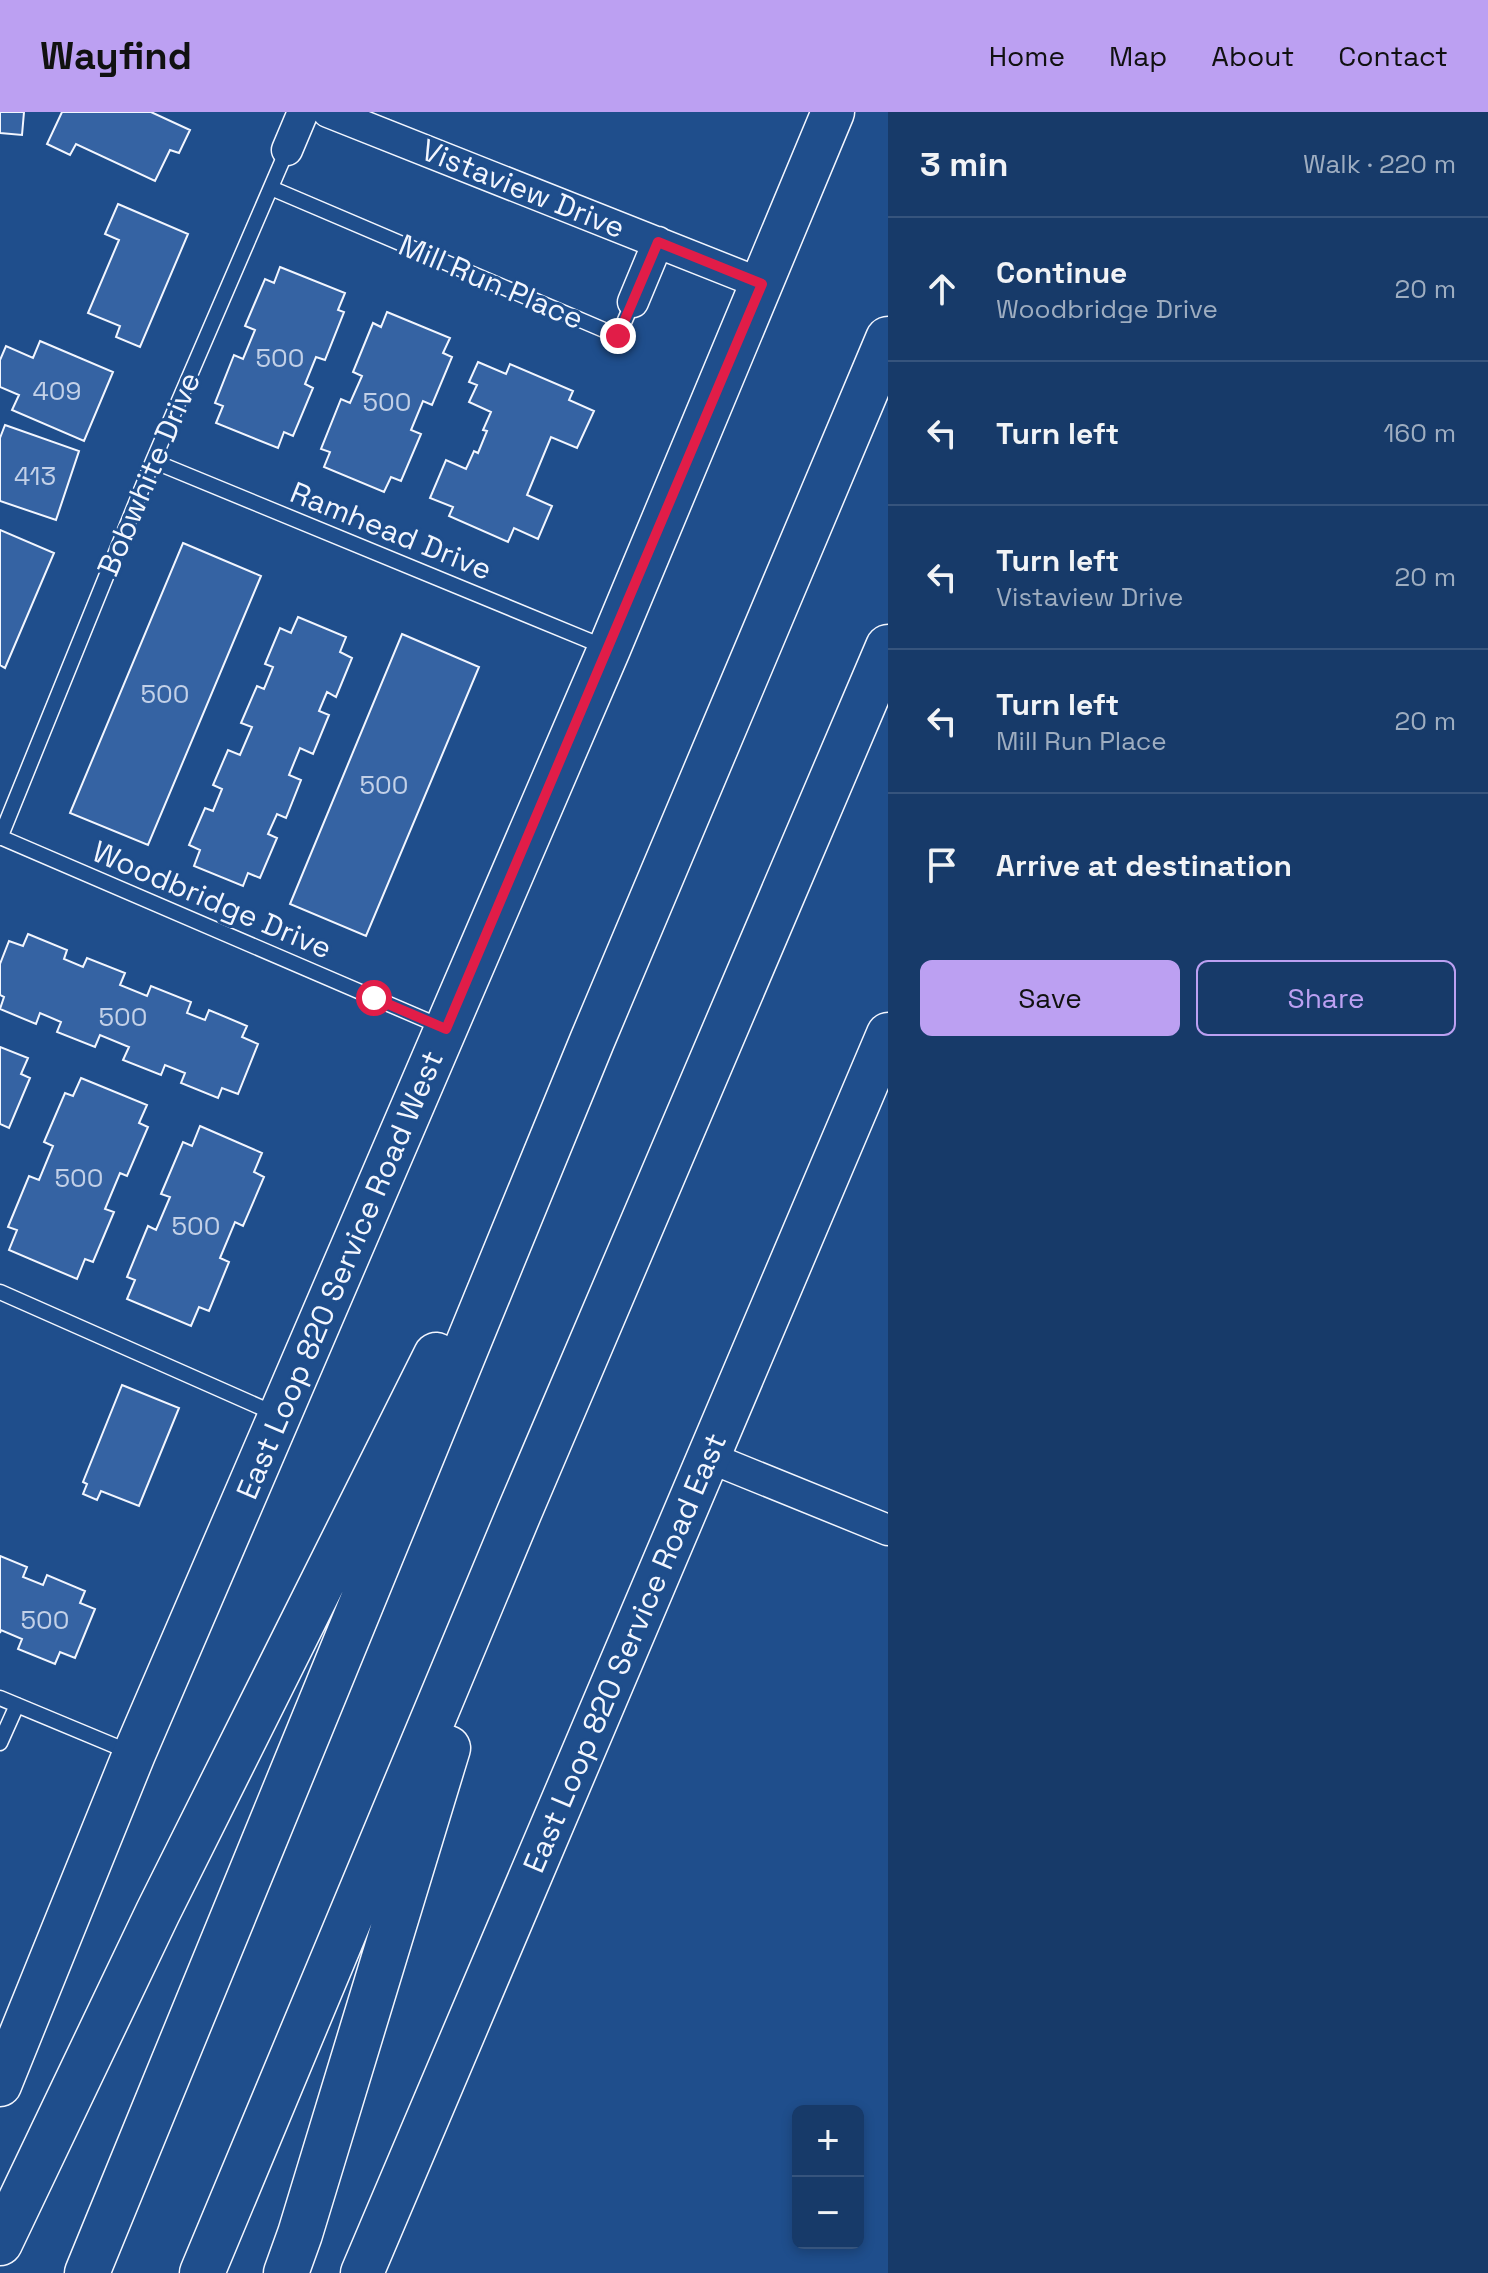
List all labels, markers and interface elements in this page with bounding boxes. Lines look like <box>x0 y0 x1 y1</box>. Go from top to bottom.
text: Wayfind <box>40 32 192 80</box>
text: Home <box>989 38 1065 74</box>
text: Map <box>1109 38 1167 74</box>
text: About <box>1211 38 1294 74</box>
text: Contact <box>1338 38 1448 74</box>
street label: Vistaview Drive <box>416 130 631 247</box>
text: 3 min <box>920 143 1008 186</box>
text: Walk · 220 m <box>1303 147 1456 181</box>
street label: Mill Run Place <box>393 225 589 338</box>
text: Continue <box>996 253 1127 292</box>
icon: ahead <box>920 267 964 311</box>
text: 20 m <box>1395 272 1456 306</box>
text: Woodbridge Drive <box>996 292 1218 326</box>
route end <box>600 318 636 354</box>
house number: 500 <box>256 341 304 375</box>
street label: Bobwhite Drive <box>88 366 209 582</box>
house number: 409 <box>33 374 81 408</box>
house number: 500 <box>363 385 411 419</box>
icon: left <box>920 411 964 455</box>
text: Turn left <box>996 414 1119 453</box>
text: 160 m <box>1384 416 1456 450</box>
house number: 413 <box>14 459 56 493</box>
street label: Ramhead Drive <box>285 472 498 589</box>
text: Turn left <box>996 541 1119 580</box>
icon: left <box>920 555 964 599</box>
text: 20 m <box>1395 560 1456 594</box>
text: Vistaview Drive <box>996 580 1183 614</box>
house number: 500 <box>141 677 189 711</box>
text: Turn left <box>996 685 1119 724</box>
icon: left <box>920 699 964 743</box>
text: 20 m <box>1395 704 1456 738</box>
text: Mill Run Place <box>996 724 1167 758</box>
house number: 500 <box>360 768 408 802</box>
street label: Woodbridge Drive <box>87 832 338 968</box>
icon: arrive <box>920 843 964 887</box>
text: Arrive at destination <box>996 846 1292 885</box>
button: Save <box>920 960 1180 1036</box>
button: Share <box>1196 960 1456 1036</box>
route start <box>356 980 392 1016</box>
house number: 500 <box>99 1000 147 1034</box>
street label: East Loop 820 Service Road West <box>227 1045 452 1505</box>
house number: 500 <box>55 1161 103 1195</box>
house number: 500 <box>172 1209 220 1243</box>
street label: East Loop 820 Service Road East <box>514 1427 735 1879</box>
house number: 500 <box>21 1603 69 1637</box>
map controls <box>792 2105 864 2249</box>
button: + <box>792 2105 864 2177</box>
button: − <box>792 2177 864 2249</box>

